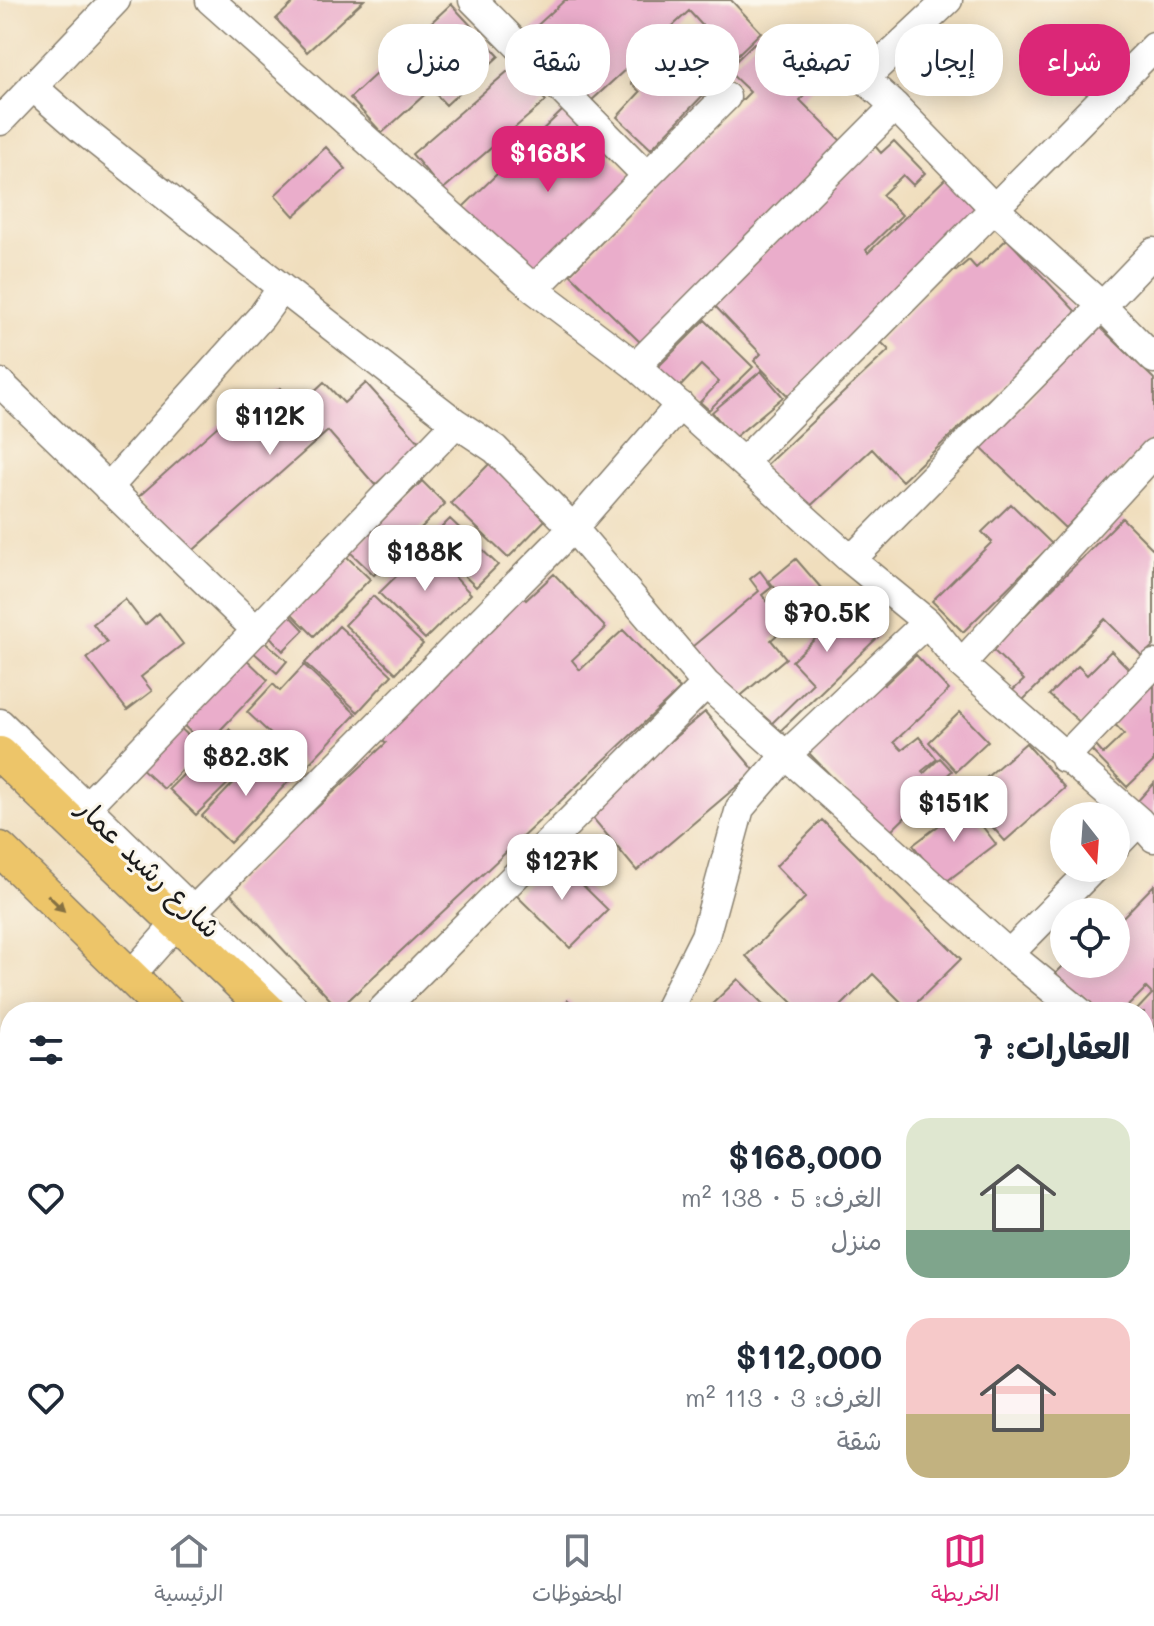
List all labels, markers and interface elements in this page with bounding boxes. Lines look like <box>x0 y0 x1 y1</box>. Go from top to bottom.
chip: منزل <box>378 24 489 96</box>
chip: شقة <box>505 24 610 96</box>
chip: جديد <box>626 24 739 96</box>
chip: تصفية <box>755 24 879 96</box>
chip: إيجار <box>895 24 1003 96</box>
chip: شراء <box>1019 24 1130 96</box>
pin: $168K <box>492 126 604 194</box>
text: $168K <box>510 135 586 169</box>
pin: $112K <box>214 389 326 457</box>
text: $112K <box>235 398 305 432</box>
pin: $188K <box>369 525 481 593</box>
text: $188K <box>387 534 463 568</box>
pin: $70.5K <box>762 586 892 654</box>
text: $70.5K <box>783 595 871 629</box>
pin: $82.3K <box>181 730 311 798</box>
text: $82.3K <box>202 739 290 773</box>
pin: $151K <box>898 776 1010 844</box>
text: $151K <box>918 785 990 819</box>
street label: شارع رشيد عمار <box>67 789 229 947</box>
north arrow <box>1050 802 1130 882</box>
map controls <box>1050 802 1130 978</box>
pin: $127K <box>506 834 618 902</box>
text: $127K <box>525 843 599 877</box>
one-way arrow <box>46 893 65 912</box>
button: locate <box>1050 898 1130 978</box>
text: العقارات: 7 <box>974 1023 1130 1068</box>
icon: filters <box>24 1028 68 1072</box>
text: $168,000 <box>728 1133 882 1178</box>
icon: home <box>970 1150 1066 1246</box>
icon: heart <box>24 1176 68 1220</box>
text: الغرف: 5 · 138 m² <box>681 1180 882 1214</box>
text: منزل <box>831 1223 882 1257</box>
text: $112,000 <box>736 1333 882 1378</box>
icon: home <box>970 1350 1066 1446</box>
icon: heart <box>24 1376 68 1420</box>
text: الغرف: 3 · 113 m² <box>685 1380 882 1414</box>
text: شقة <box>837 1423 882 1457</box>
tab: الرئيسية <box>154 1529 223 1613</box>
tab: المحفوظات <box>532 1529 623 1613</box>
tab: الخريطة <box>931 1529 1000 1613</box>

